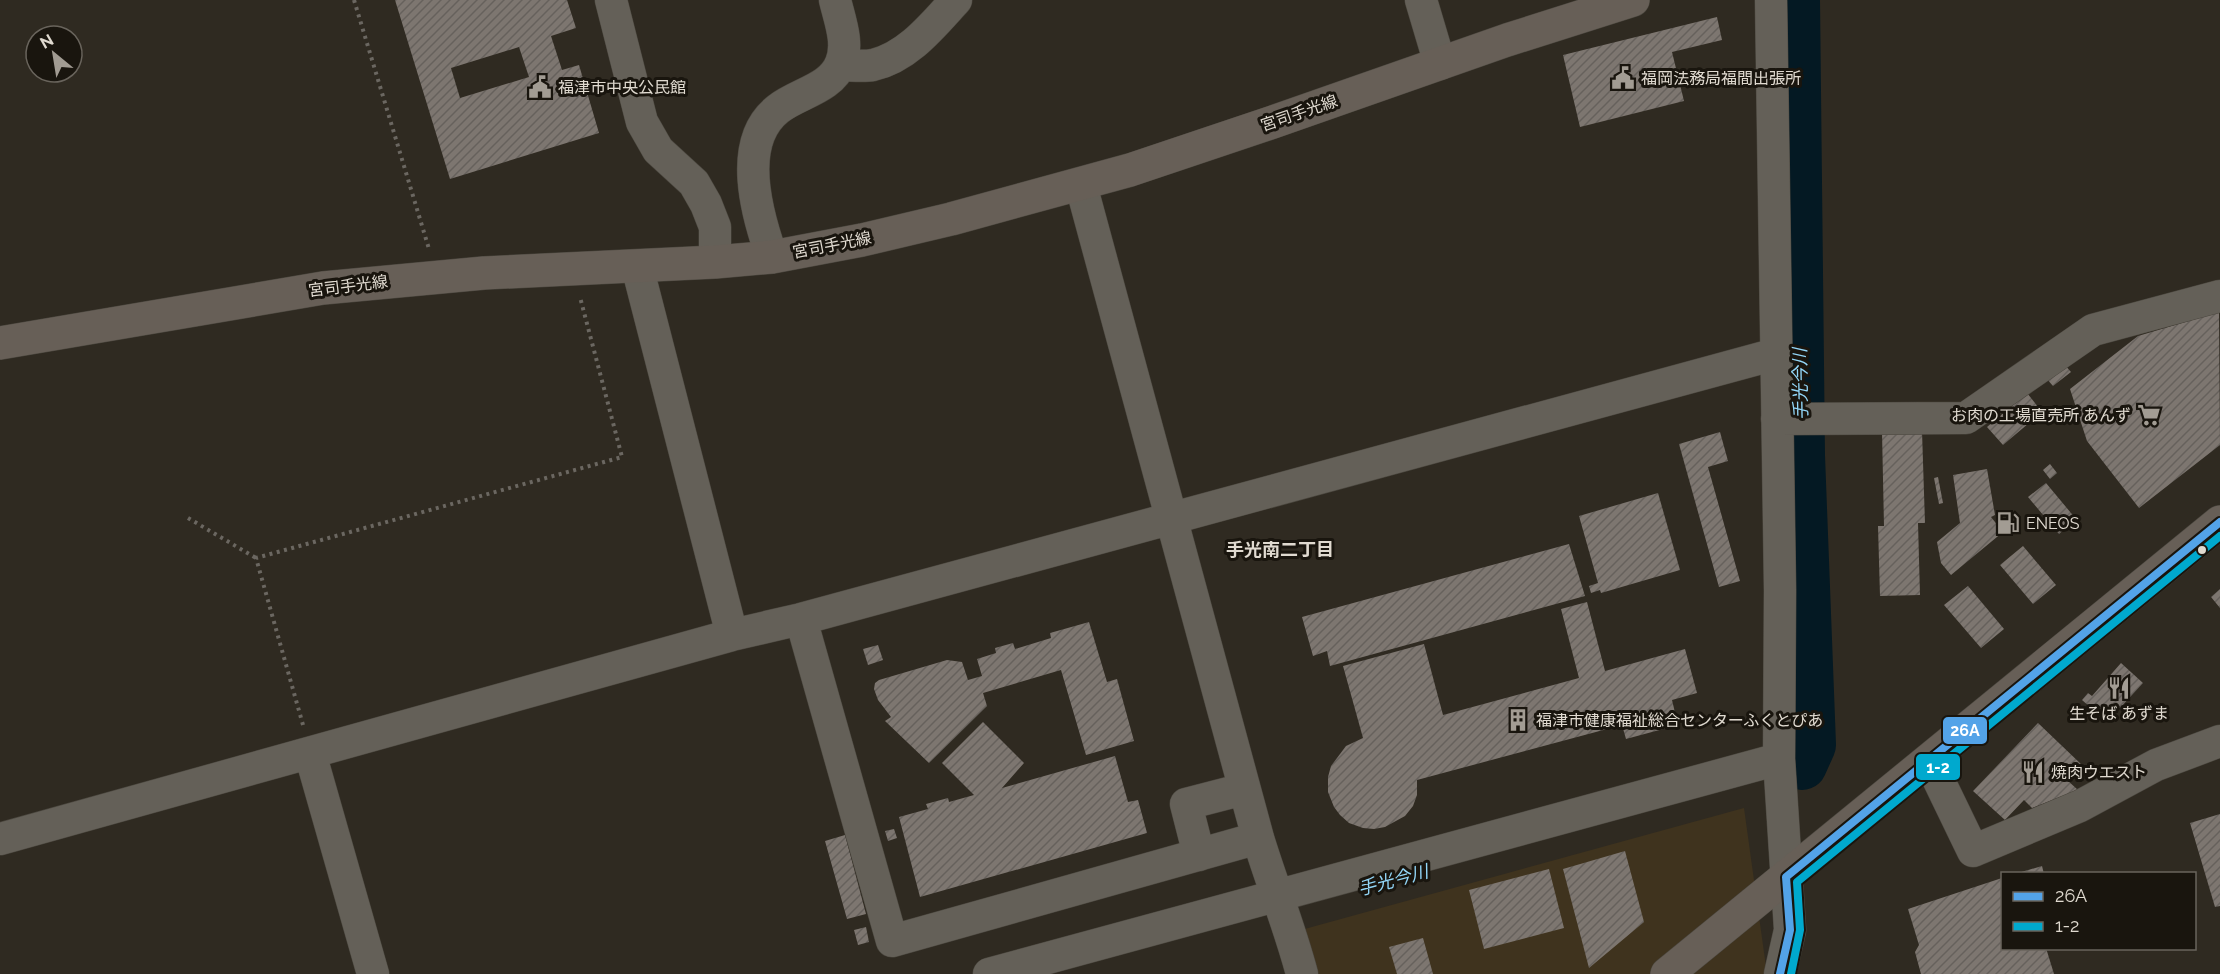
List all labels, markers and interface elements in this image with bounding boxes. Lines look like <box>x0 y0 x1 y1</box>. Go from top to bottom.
north arrow <box>24 24 84 84</box>
text: N <box>37 30 57 53</box>
public building icon: 福岡法務局福間出張所 <box>1610 65 1636 91</box>
place label: 福岡法務局福間出張所 <box>1641 69 1801 88</box>
public building icon: 福津市中央公民館 <box>527 74 553 100</box>
place label: 福津市中央公民館 <box>558 78 686 97</box>
street label: 宮司手光線 <box>1258 91 1340 135</box>
street label: 宮司手光線 <box>791 228 873 262</box>
street label: 宮司手光線 <box>307 272 389 300</box>
water label: 手光今川 <box>1789 346 1811 420</box>
supermarket icon: お肉の工場直売所 あんず <box>2136 402 2162 428</box>
place label: お肉の工場直売所 あんず <box>1951 406 2131 425</box>
fuel station icon: ENEOS <box>1995 510 2021 536</box>
place label: ENEOS <box>2026 514 2080 533</box>
district label: 手光南二丁目 <box>1226 539 1334 560</box>
unlabelled marker <box>2196 544 2208 556</box>
restaurant icon: 生そば あずま <box>2106 675 2132 701</box>
place label: 生そば あずま <box>2069 704 2169 723</box>
building icon: 福津市健康福祉総合センターふくとぴあ <box>1505 707 1531 733</box>
place label: 福津市健康福祉総合センターふくとぴあ <box>1536 711 1823 730</box>
line badge: 26A <box>1942 716 1988 745</box>
text: 26A <box>1950 721 1980 740</box>
line badge: 1-2 <box>1915 753 1961 781</box>
text: 1-2 <box>1926 758 1950 777</box>
restaurant icon: 焼肉ウエスト <box>2020 759 2046 785</box>
place label: 焼肉ウエスト <box>2051 763 2147 782</box>
water label: 手光今川 <box>1356 860 1432 899</box>
legend <box>2001 872 2196 950</box>
text: 26A <box>2055 885 2087 906</box>
text: 1-2 <box>2055 915 2079 936</box>

